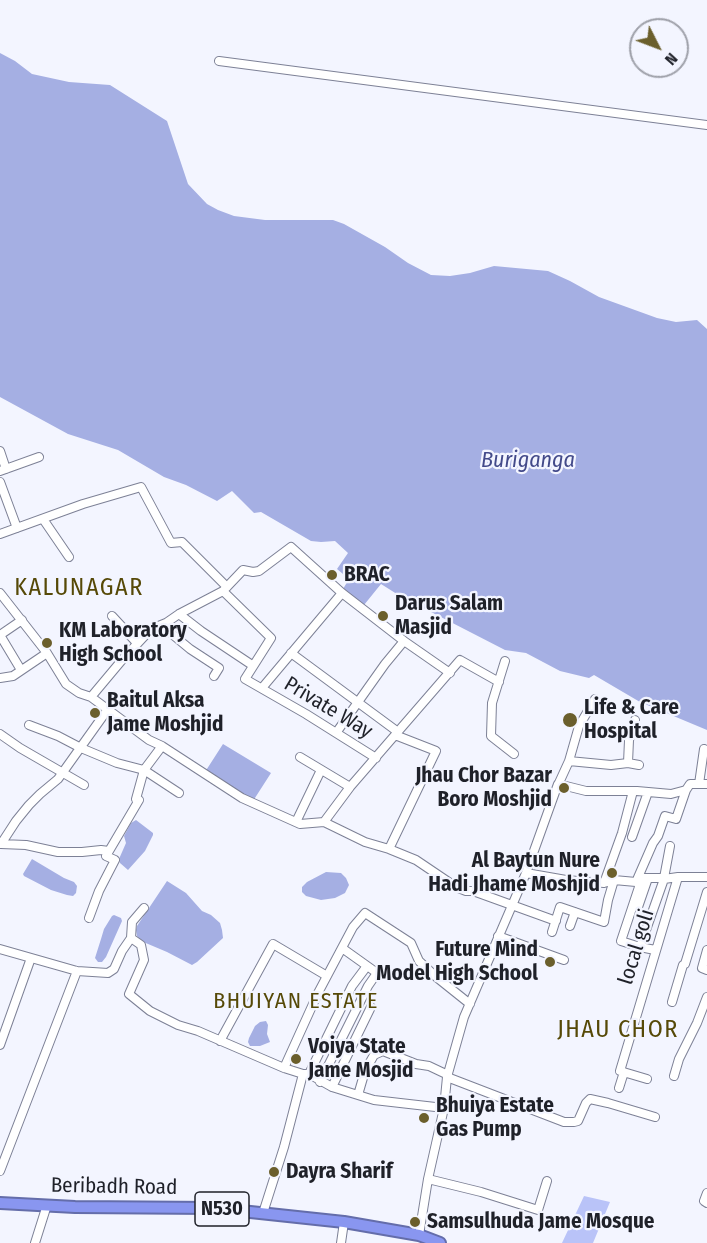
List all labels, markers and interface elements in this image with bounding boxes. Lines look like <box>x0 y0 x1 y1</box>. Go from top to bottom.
north arrow <box>629 18 689 78</box>
text: N <box>661 49 682 69</box>
water label: Buriganga <box>481 448 575 474</box>
place label: BRAC <box>344 562 390 588</box>
marker: BRAC <box>325 568 339 582</box>
district label: KALUNAGAR <box>14 574 144 602</box>
place label: Darus Salam Masjid <box>395 591 503 641</box>
marker: Darus Salam Masjid <box>376 609 390 623</box>
place label: KM Laboratory High School <box>59 618 187 668</box>
marker: KM Laboratory High School <box>40 636 54 650</box>
street label: Private Way <box>279 672 377 744</box>
place label: Baitul Aksa Jame Moshjid <box>107 688 223 738</box>
place label: Life & Care Hospital <box>584 695 679 745</box>
marker: Baitul Aksa Jame Moshjid <box>88 706 102 720</box>
marker: Life & Care Hospital <box>561 711 579 729</box>
place label: Jhau Chor Bazar Boro Moshjid <box>415 763 552 813</box>
marker: Jhau Chor Bazar Boro Moshjid <box>557 781 571 795</box>
place label: Al Baytun Nure Hadi Jhame Moshjid <box>428 848 600 898</box>
marker: Al Baytun Nure Hadi Jhame Moshjid <box>605 866 619 880</box>
street label: local goli <box>614 906 660 988</box>
place label: Future Mind Model High School <box>376 937 538 987</box>
marker: Future Mind Model High School <box>543 955 557 969</box>
district label: BHUIYAN ESTATE <box>213 989 379 1015</box>
district label: JHAU CHOR <box>557 1016 679 1044</box>
place label: Voiya State Jame Mosjid <box>308 1034 413 1084</box>
marker: Voiya State Jame Mosjid <box>289 1052 303 1066</box>
place label: Bhuiya Estate Gas Pump <box>436 1093 554 1143</box>
marker: Bhuiya Estate Gas Pump <box>417 1111 431 1125</box>
place label: Dayra Sharif <box>286 1159 393 1185</box>
marker: Dayra Sharif <box>267 1165 281 1179</box>
street label: Beribadh Road <box>51 1173 177 1201</box>
road number: N530 <box>195 1192 249 1226</box>
place label: Samsulhuda Jame Mosque <box>427 1209 654 1235</box>
marker: Samsulhuda Jame Mosque <box>408 1215 422 1229</box>

